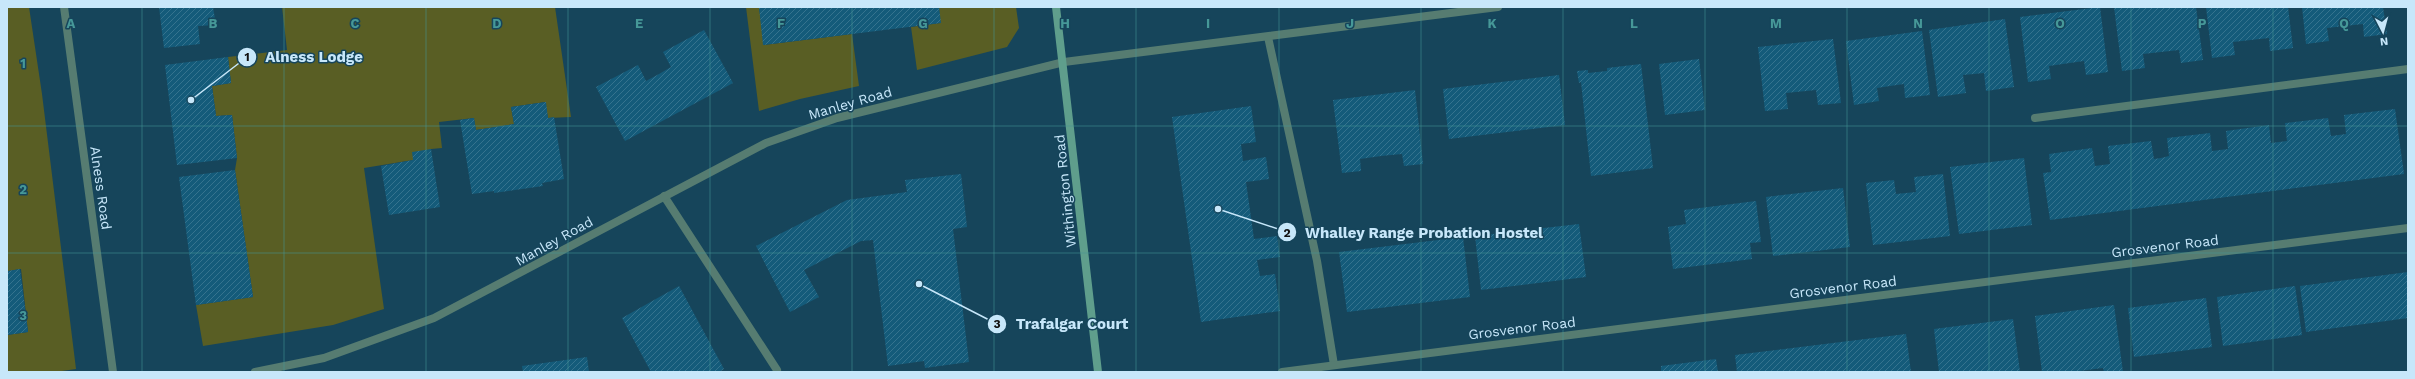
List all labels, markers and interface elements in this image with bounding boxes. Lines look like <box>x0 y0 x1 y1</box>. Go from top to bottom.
north arrow <box>2363 12 2403 52</box>
text: A <box>67 16 76 31</box>
text: B <box>209 16 218 31</box>
text: C <box>351 16 360 31</box>
text: D <box>492 16 502 31</box>
text: E <box>635 16 643 31</box>
text: F <box>777 16 785 31</box>
text: G <box>918 16 928 31</box>
text: H <box>1060 16 1070 31</box>
text: I <box>1206 16 1210 31</box>
text: J <box>1346 16 1354 31</box>
text: K <box>1487 16 1497 31</box>
text: L <box>1630 16 1638 31</box>
text: M <box>1770 16 1782 31</box>
text: N <box>1913 16 1923 31</box>
text: O <box>2055 16 2065 31</box>
text: P <box>2198 16 2207 31</box>
text: Q <box>2339 16 2349 31</box>
text: N <box>2379 35 2389 48</box>
callout: Alness Lodge <box>237 43 371 70</box>
text: Alness Lodge <box>265 48 363 66</box>
text: 1 <box>244 50 250 64</box>
text: 1 <box>20 56 26 71</box>
street label: Manley Road <box>806 83 894 123</box>
street label: Withington Road <box>1051 134 1079 248</box>
street label: Alness Road <box>87 145 115 231</box>
text: 2 <box>19 182 27 197</box>
street label: Manley Road <box>512 213 596 269</box>
callout: Whalley Range Probation Hostel <box>1277 219 1551 246</box>
text: Whalley Range Probation Hostel <box>1305 224 1543 242</box>
text: 2 <box>1283 226 1291 240</box>
street label: Grosvenor Road <box>2110 231 2220 261</box>
street label: Grosvenor Road <box>1788 272 1898 302</box>
text: 3 <box>19 308 27 323</box>
callout: Trafalgar Court <box>987 310 1136 337</box>
street label: Grosvenor Road <box>1467 313 1577 343</box>
text: Trafalgar Court <box>1016 315 1129 333</box>
text: 3 <box>993 317 1001 331</box>

